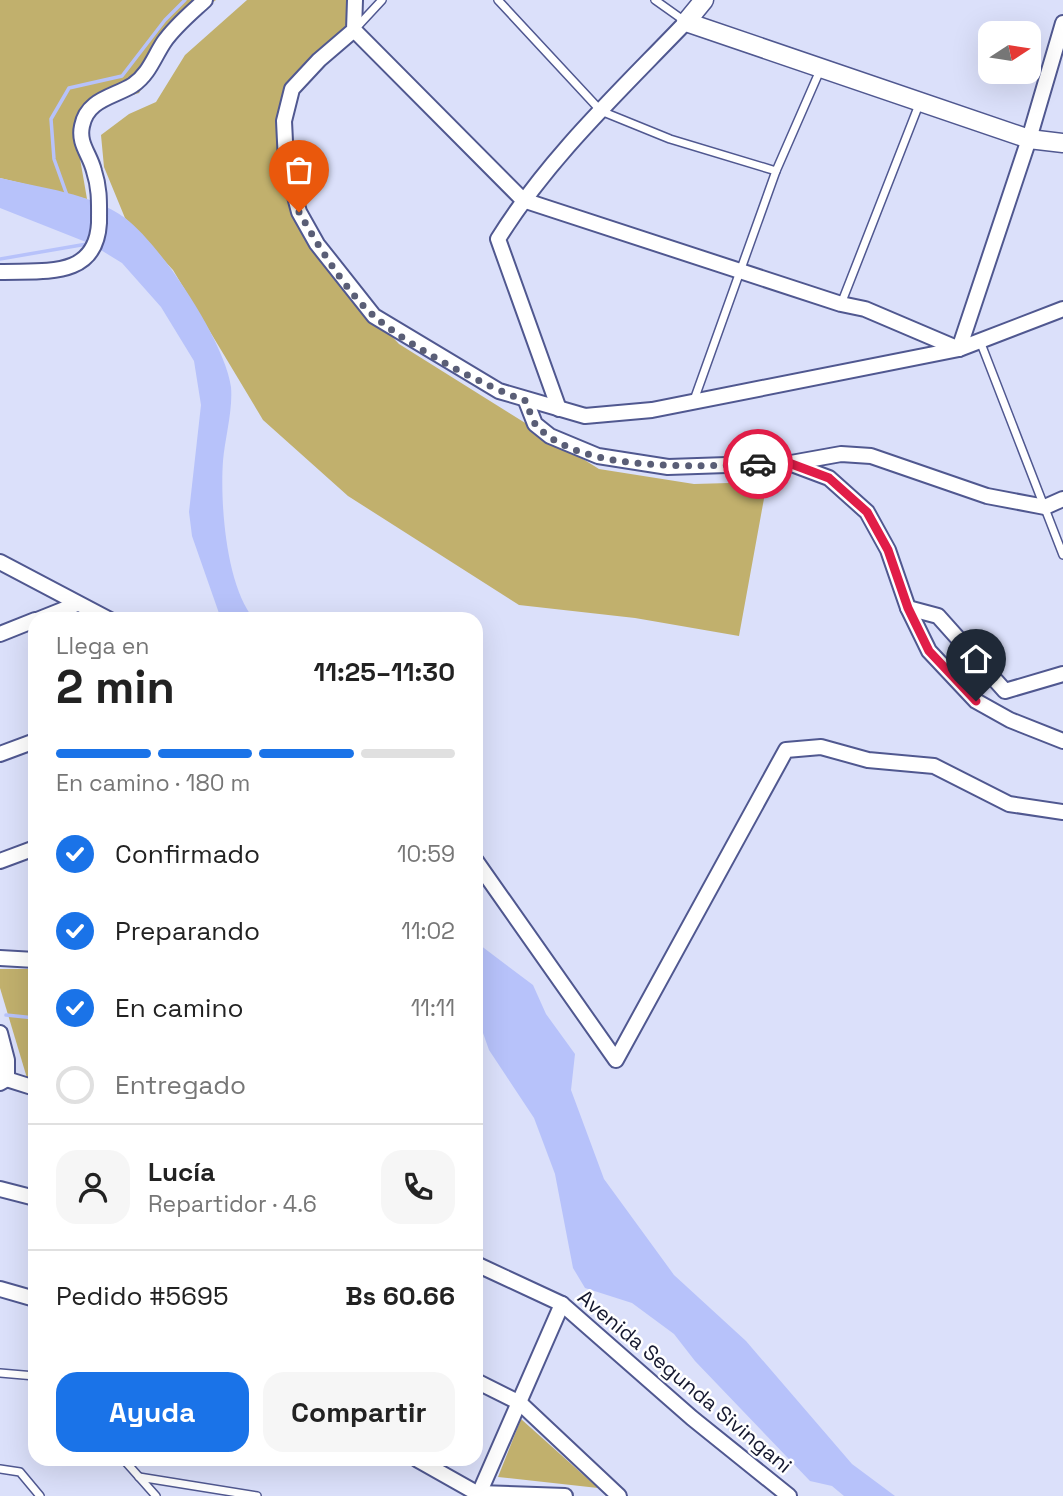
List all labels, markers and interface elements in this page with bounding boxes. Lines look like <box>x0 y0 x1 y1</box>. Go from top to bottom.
north arrow <box>978 21 1041 84</box>
map controls <box>978 21 1041 84</box>
pin <box>269 140 329 212</box>
icon: bag <box>280 151 318 189</box>
courier <box>723 429 793 499</box>
icon: car <box>739 445 777 483</box>
pin <box>946 629 1006 701</box>
text: Llega en <box>56 631 149 661</box>
icon: home <box>957 640 995 678</box>
text: 11:25–11:30 <box>314 655 455 689</box>
text: 2 min <box>56 658 175 716</box>
text: En camino · 180 m <box>56 768 250 798</box>
icon: check <box>56 835 94 873</box>
text: Confirmado <box>115 837 260 871</box>
text: 10:59 <box>397 839 455 869</box>
icon: check <box>56 912 94 950</box>
text: Preparando <box>115 914 260 948</box>
text: 11:02 <box>401 916 455 946</box>
icon: check <box>56 989 94 1027</box>
text: En camino <box>115 991 244 1025</box>
text: 11:11 <box>411 993 455 1023</box>
text: Entregado <box>115 1068 246 1102</box>
button: person <box>56 1150 130 1224</box>
button: phone <box>381 1150 455 1224</box>
text: Lucía <box>148 1155 215 1189</box>
text: Repartidor · 4.6 <box>148 1189 317 1219</box>
text: Pedido #5695 <box>56 1279 229 1313</box>
text: Bs 60.66 <box>345 1279 455 1313</box>
street label: Avenida Segunda Sivingani <box>572 1283 798 1479</box>
button: Ayuda <box>56 1372 249 1452</box>
button: Compartir <box>263 1372 455 1452</box>

